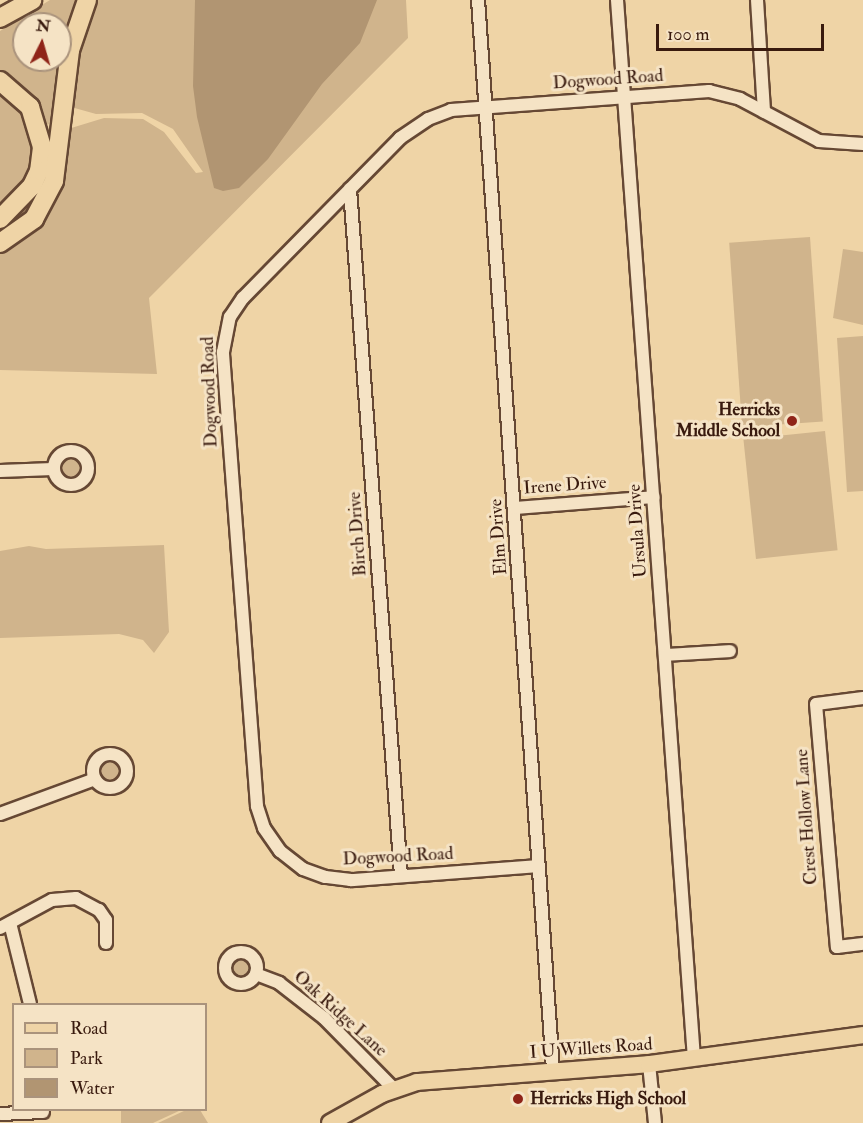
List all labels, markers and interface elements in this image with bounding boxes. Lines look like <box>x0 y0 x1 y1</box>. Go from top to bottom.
north arrow <box>12 12 72 72</box>
scale bar <box>659 12 827 50</box>
text: N <box>35 15 51 37</box>
text: 100 m <box>667 23 710 46</box>
street label: Dogwood Road <box>552 65 664 95</box>
street label: Dogwood Road <box>197 336 223 448</box>
place label: Herricks Middle School <box>676 400 780 442</box>
marker: Herricks Middle School <box>785 414 799 428</box>
street label: Irene Drive <box>523 472 607 500</box>
street label: Ursula Drive <box>624 483 652 579</box>
street label: Birch Drive <box>344 491 372 577</box>
street label: Elm Drive <box>486 498 512 576</box>
street label: Crest Hollow Lane <box>791 748 823 886</box>
street label: Dogwood Road <box>342 843 454 871</box>
street label: Oak Ridge Lane <box>289 966 391 1062</box>
legend <box>12 1003 207 1111</box>
text: Road <box>70 1017 108 1040</box>
street label: I U Willets Road <box>529 1034 653 1064</box>
text: Park <box>70 1047 103 1070</box>
text: Water <box>70 1077 114 1100</box>
place label: Herricks High School <box>530 1088 686 1110</box>
marker: Herricks High School <box>511 1092 525 1106</box>

